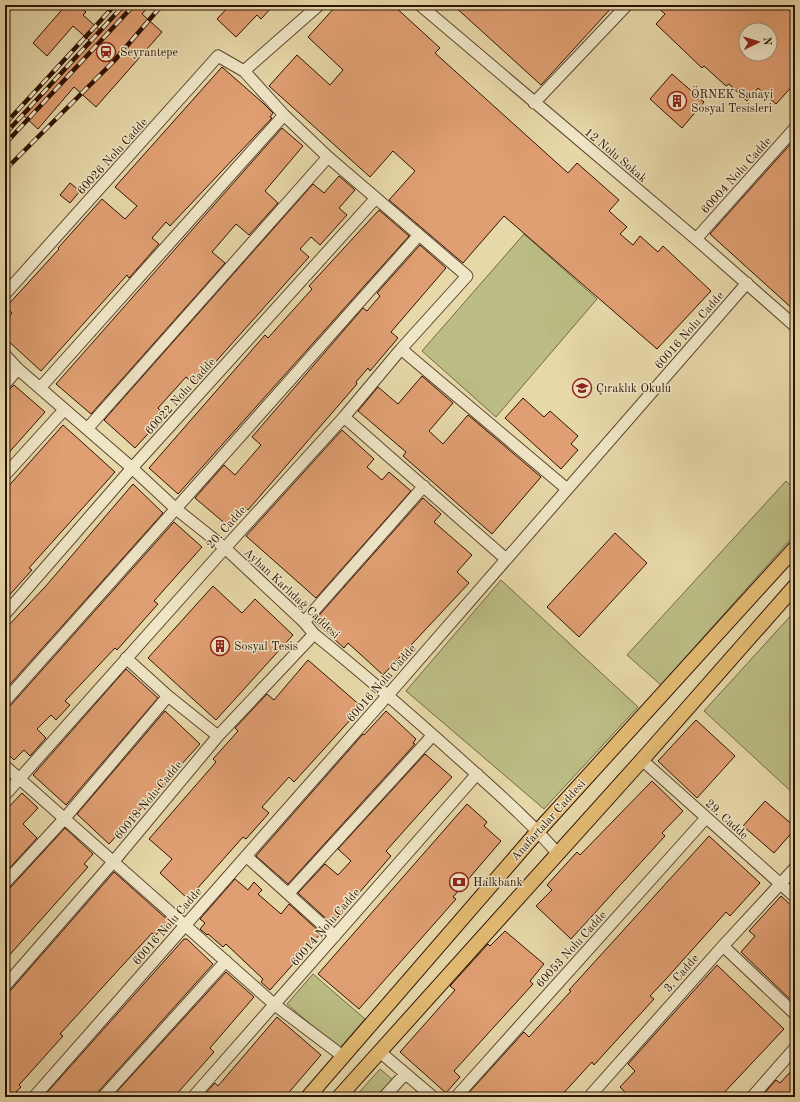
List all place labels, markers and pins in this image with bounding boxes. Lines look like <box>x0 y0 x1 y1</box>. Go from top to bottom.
station icon: Seyrantepe <box>95 41 117 63</box>
place label: Seyrantepe <box>120 47 179 59</box>
place label: ÖRNEK Sanayi Sosyal Tesisleri <box>691 85 773 115</box>
building icon: ÖRNEK Sanayi Sosyal Tesisleri <box>666 90 688 112</box>
school or university icon: Çıraklık Okulu <box>571 377 593 399</box>
place label: Çıraklık Okulu <box>596 383 672 395</box>
building icon: Sosyal Tesis <box>209 635 231 657</box>
place label: Sosyal Tesis <box>234 641 298 653</box>
bank icon: Halkbank <box>448 871 470 893</box>
place label: Halkbank <box>473 877 523 889</box>

